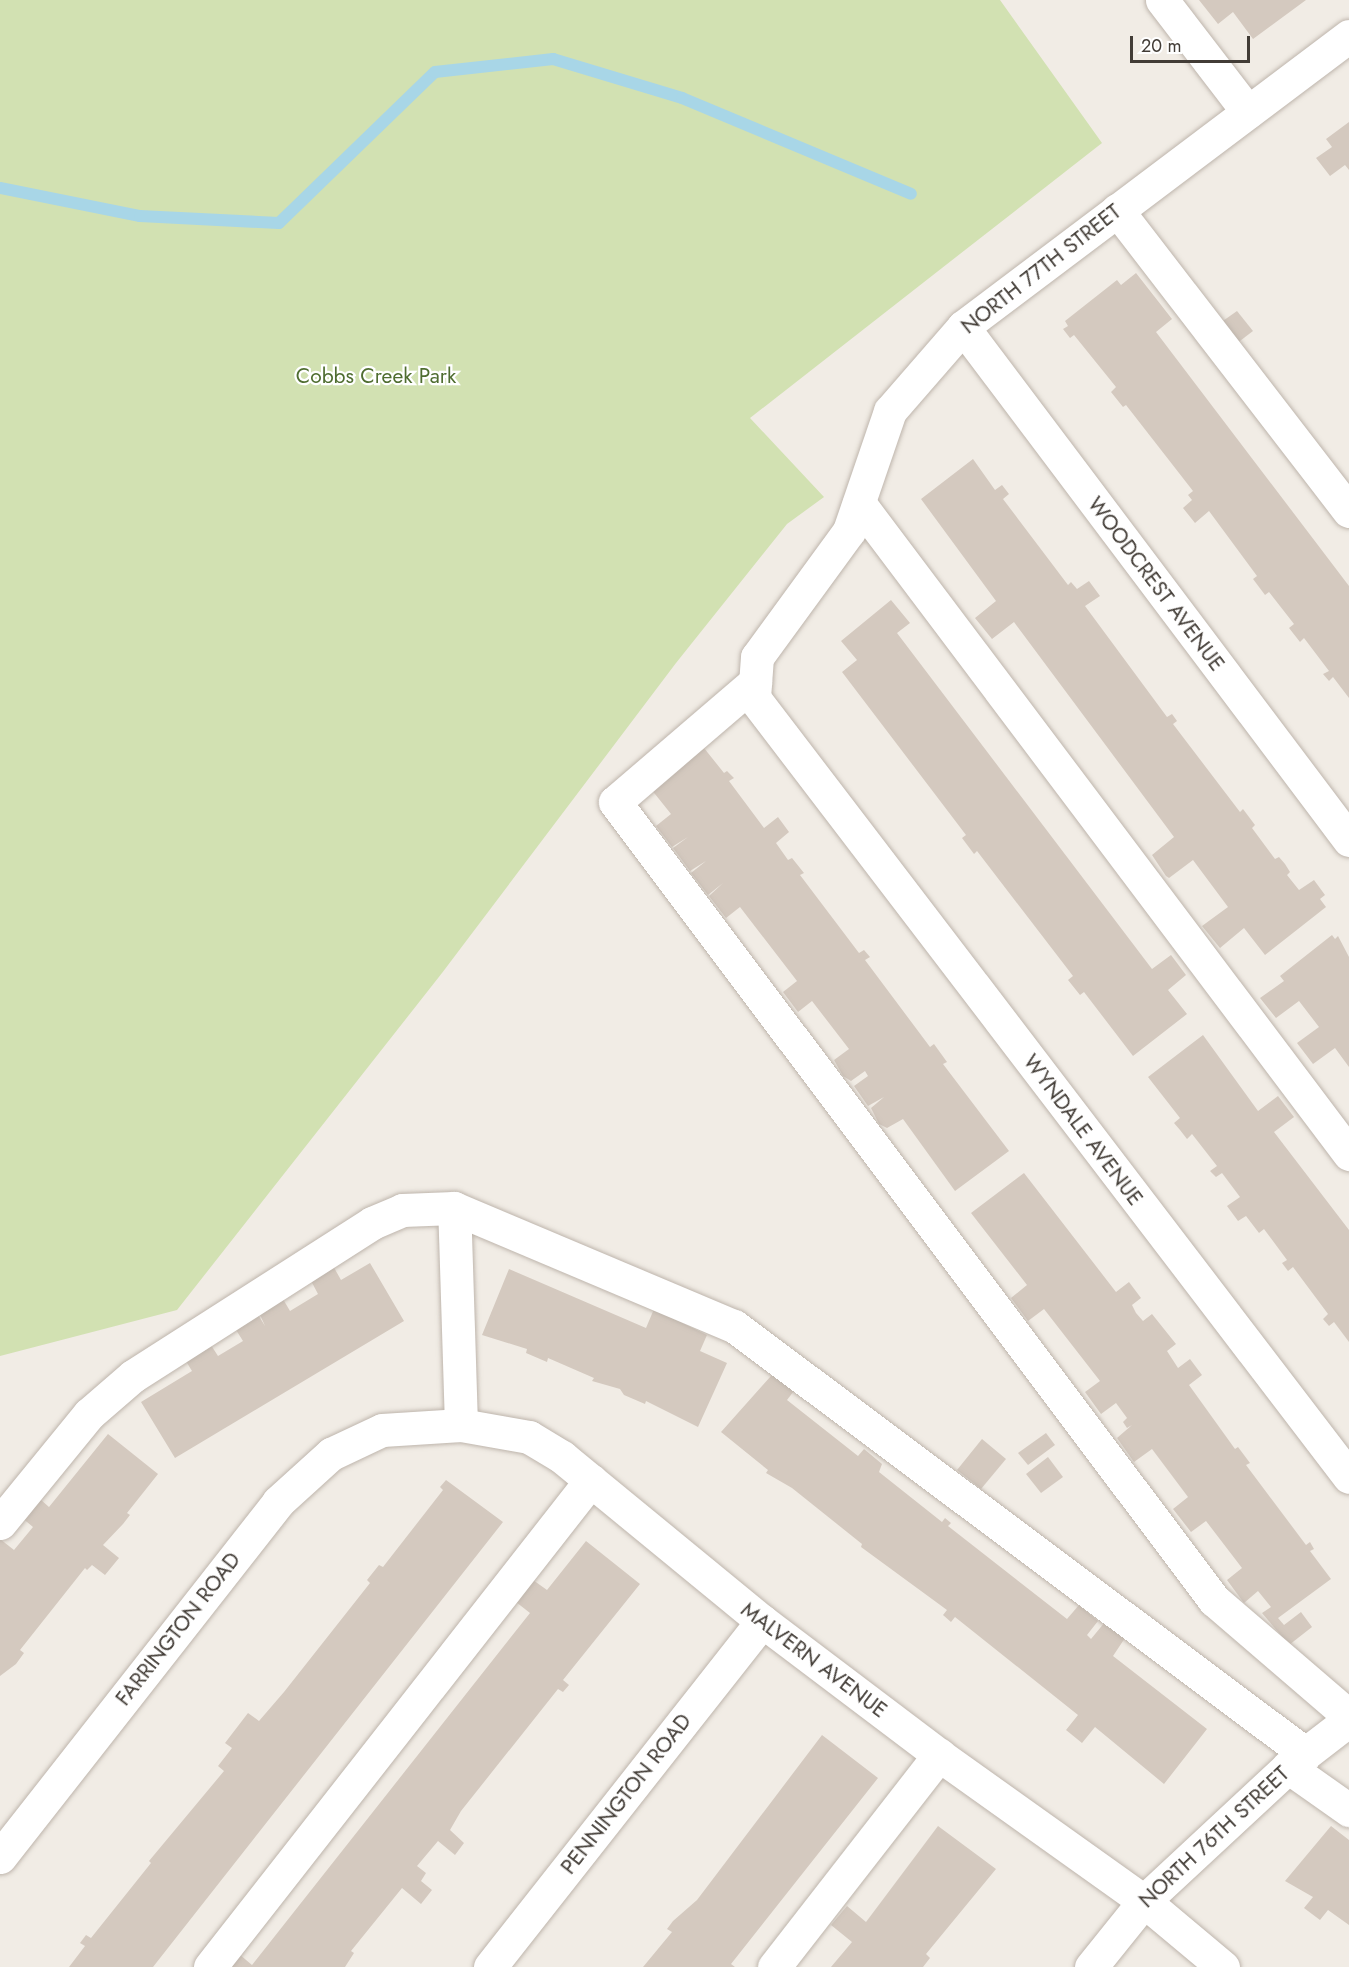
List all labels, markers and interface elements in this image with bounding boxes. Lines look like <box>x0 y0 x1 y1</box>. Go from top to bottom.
scale bar <box>1133 24 1253 62</box>
text: 20 m <box>1141 33 1181 59</box>
street label: NORTH 77TH STREET <box>956 199 1126 339</box>
park label: Cobbs Creek Park <box>296 363 456 389</box>
street label: WOODCREST AVENUE <box>1082 492 1230 676</box>
street label: WYNDALE AVENUE <box>1018 1049 1148 1211</box>
street label: FARRINGTON ROAD <box>110 1547 246 1711</box>
street label: MALVERN AVENUE <box>736 1597 892 1723</box>
street label: PENNINGTON ROAD <box>556 1709 696 1879</box>
street label: NORTH 76TH STREET <box>1134 1761 1294 1913</box>

